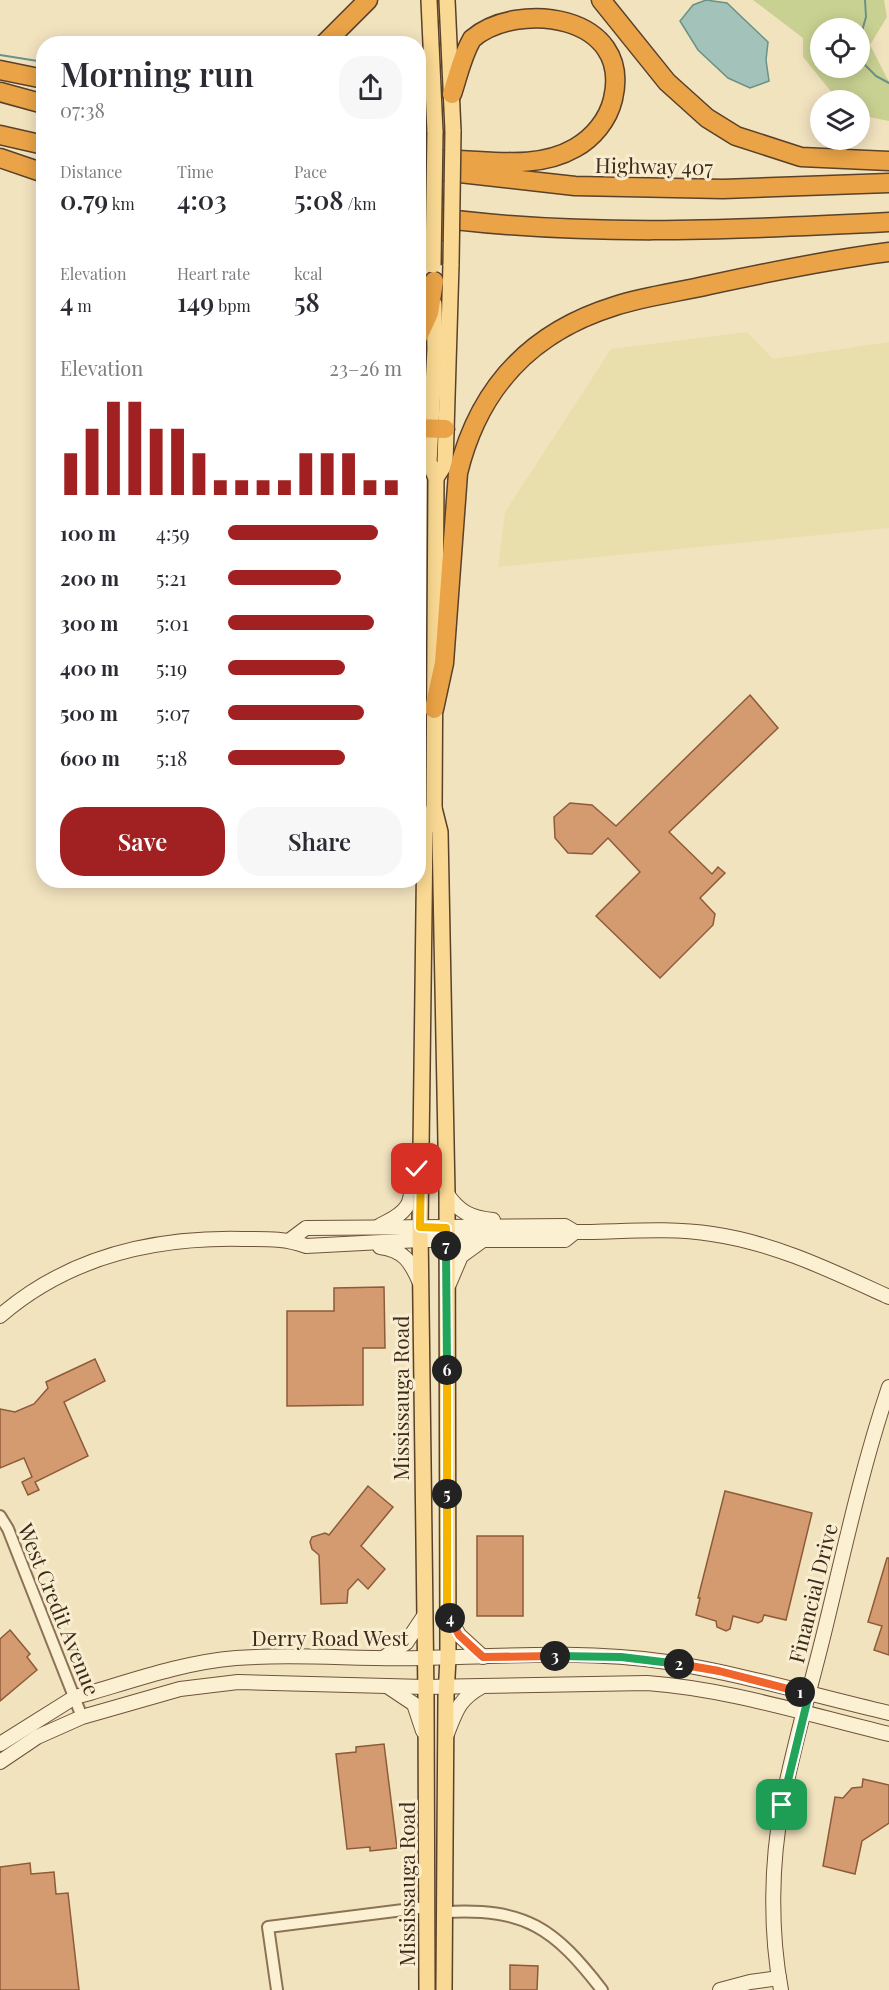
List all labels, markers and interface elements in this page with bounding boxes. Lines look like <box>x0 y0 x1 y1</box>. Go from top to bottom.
map controls <box>810 18 870 150</box>
button: locate <box>810 18 870 78</box>
text: Morning run <box>60 51 254 95</box>
button: share <box>339 56 402 119</box>
button: layers <box>810 90 870 150</box>
text: 07:38 <box>60 96 105 123</box>
street label: Highway 407 <box>595 150 714 180</box>
text: Distance <box>60 161 122 182</box>
text: Time <box>177 161 214 182</box>
text: Pace <box>294 161 327 182</box>
text: 0.79 <box>60 182 108 217</box>
text: 4:03 <box>177 182 226 217</box>
text: 5:08 <box>294 182 344 217</box>
text: km <box>108 193 135 214</box>
text: /km <box>344 193 376 214</box>
text: Elevation <box>60 263 127 284</box>
text: Heart rate <box>177 263 250 284</box>
text: kcal <box>294 263 323 284</box>
text: 4 <box>60 284 73 319</box>
text: 149 <box>177 284 214 319</box>
text: 58 <box>294 284 320 319</box>
text: m <box>73 295 92 316</box>
text: bpm <box>214 295 251 316</box>
text: Elevation <box>60 354 143 381</box>
text: 23–26 m <box>329 354 402 381</box>
text: 100 m <box>60 519 116 546</box>
text: 4:59 <box>156 519 190 546</box>
text: 200 m <box>60 564 119 591</box>
text: 5:21 <box>156 564 187 591</box>
text: 300 m <box>60 609 118 636</box>
text: 5:01 <box>156 609 189 636</box>
text: 400 m <box>60 654 119 681</box>
text: 5:19 <box>156 654 187 681</box>
text: 500 m <box>60 699 118 726</box>
text: 5:07 <box>156 699 190 726</box>
text: 600 m <box>60 744 120 771</box>
text: 5:18 <box>156 744 187 771</box>
button: Save <box>60 807 225 876</box>
button: Share <box>237 807 402 876</box>
pin <box>391 1143 442 1194</box>
icon: check <box>400 1152 433 1185</box>
pin: 7 <box>431 1231 461 1261</box>
text: 7 <box>442 1235 450 1256</box>
street label: Mississauga Road <box>386 1316 414 1480</box>
pin: 6 <box>432 1355 462 1385</box>
text: 6 <box>443 1359 451 1380</box>
pin: 5 <box>432 1479 462 1509</box>
text: 5 <box>443 1483 451 1504</box>
street label: West Credit Avenue <box>12 1518 107 1699</box>
street label: Financial Drive <box>781 1520 843 1666</box>
pin: 4 <box>435 1603 465 1633</box>
text: 4 <box>446 1607 454 1628</box>
street label: Derry Road West <box>251 1623 409 1651</box>
pin: 3 <box>540 1641 570 1671</box>
text: 3 <box>551 1645 559 1666</box>
pin: 2 <box>664 1649 694 1679</box>
text: 2 <box>675 1653 683 1674</box>
pin: 1 <box>785 1677 815 1707</box>
text: 1 <box>797 1681 803 1702</box>
pin <box>756 1779 807 1830</box>
icon: arrive <box>765 1788 798 1821</box>
street label: Mississauga Road <box>392 1802 420 1966</box>

